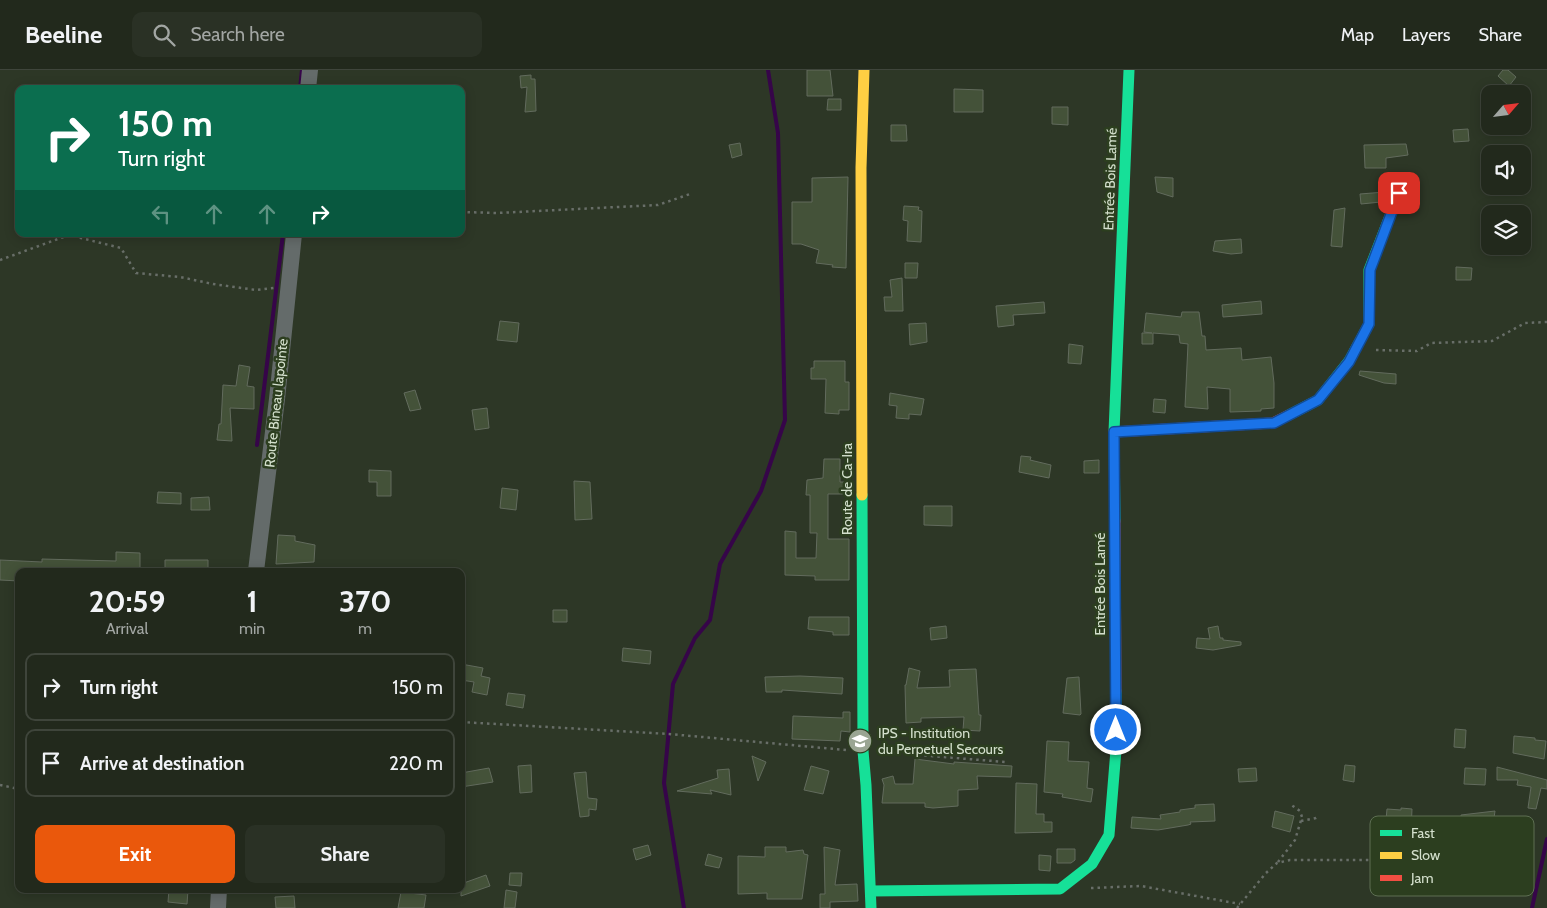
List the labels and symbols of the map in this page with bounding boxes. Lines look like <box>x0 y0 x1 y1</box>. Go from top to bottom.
north arrow <box>1481 85 1531 135</box>
street label: Entrée Bois Lamé <box>1099 127 1121 231</box>
pin <box>1378 172 1420 214</box>
street label: Route Bineau lapointe <box>260 338 292 468</box>
street label: Route de Ca-Ira <box>838 443 856 535</box>
street label: Entrée Bois Lamé <box>1091 533 1109 635</box>
position arrow <box>1089 703 1141 755</box>
place label: IPS - Institution du Perpetuel Secours <box>878 724 1003 758</box>
school or university icon: IPS - Institution du Perpetuel Secours <box>847 728 873 754</box>
legend <box>1370 816 1534 896</box>
text: Fast <box>1411 824 1435 842</box>
text: Slow <box>1411 846 1440 864</box>
text: Jam <box>1410 869 1433 887</box>

